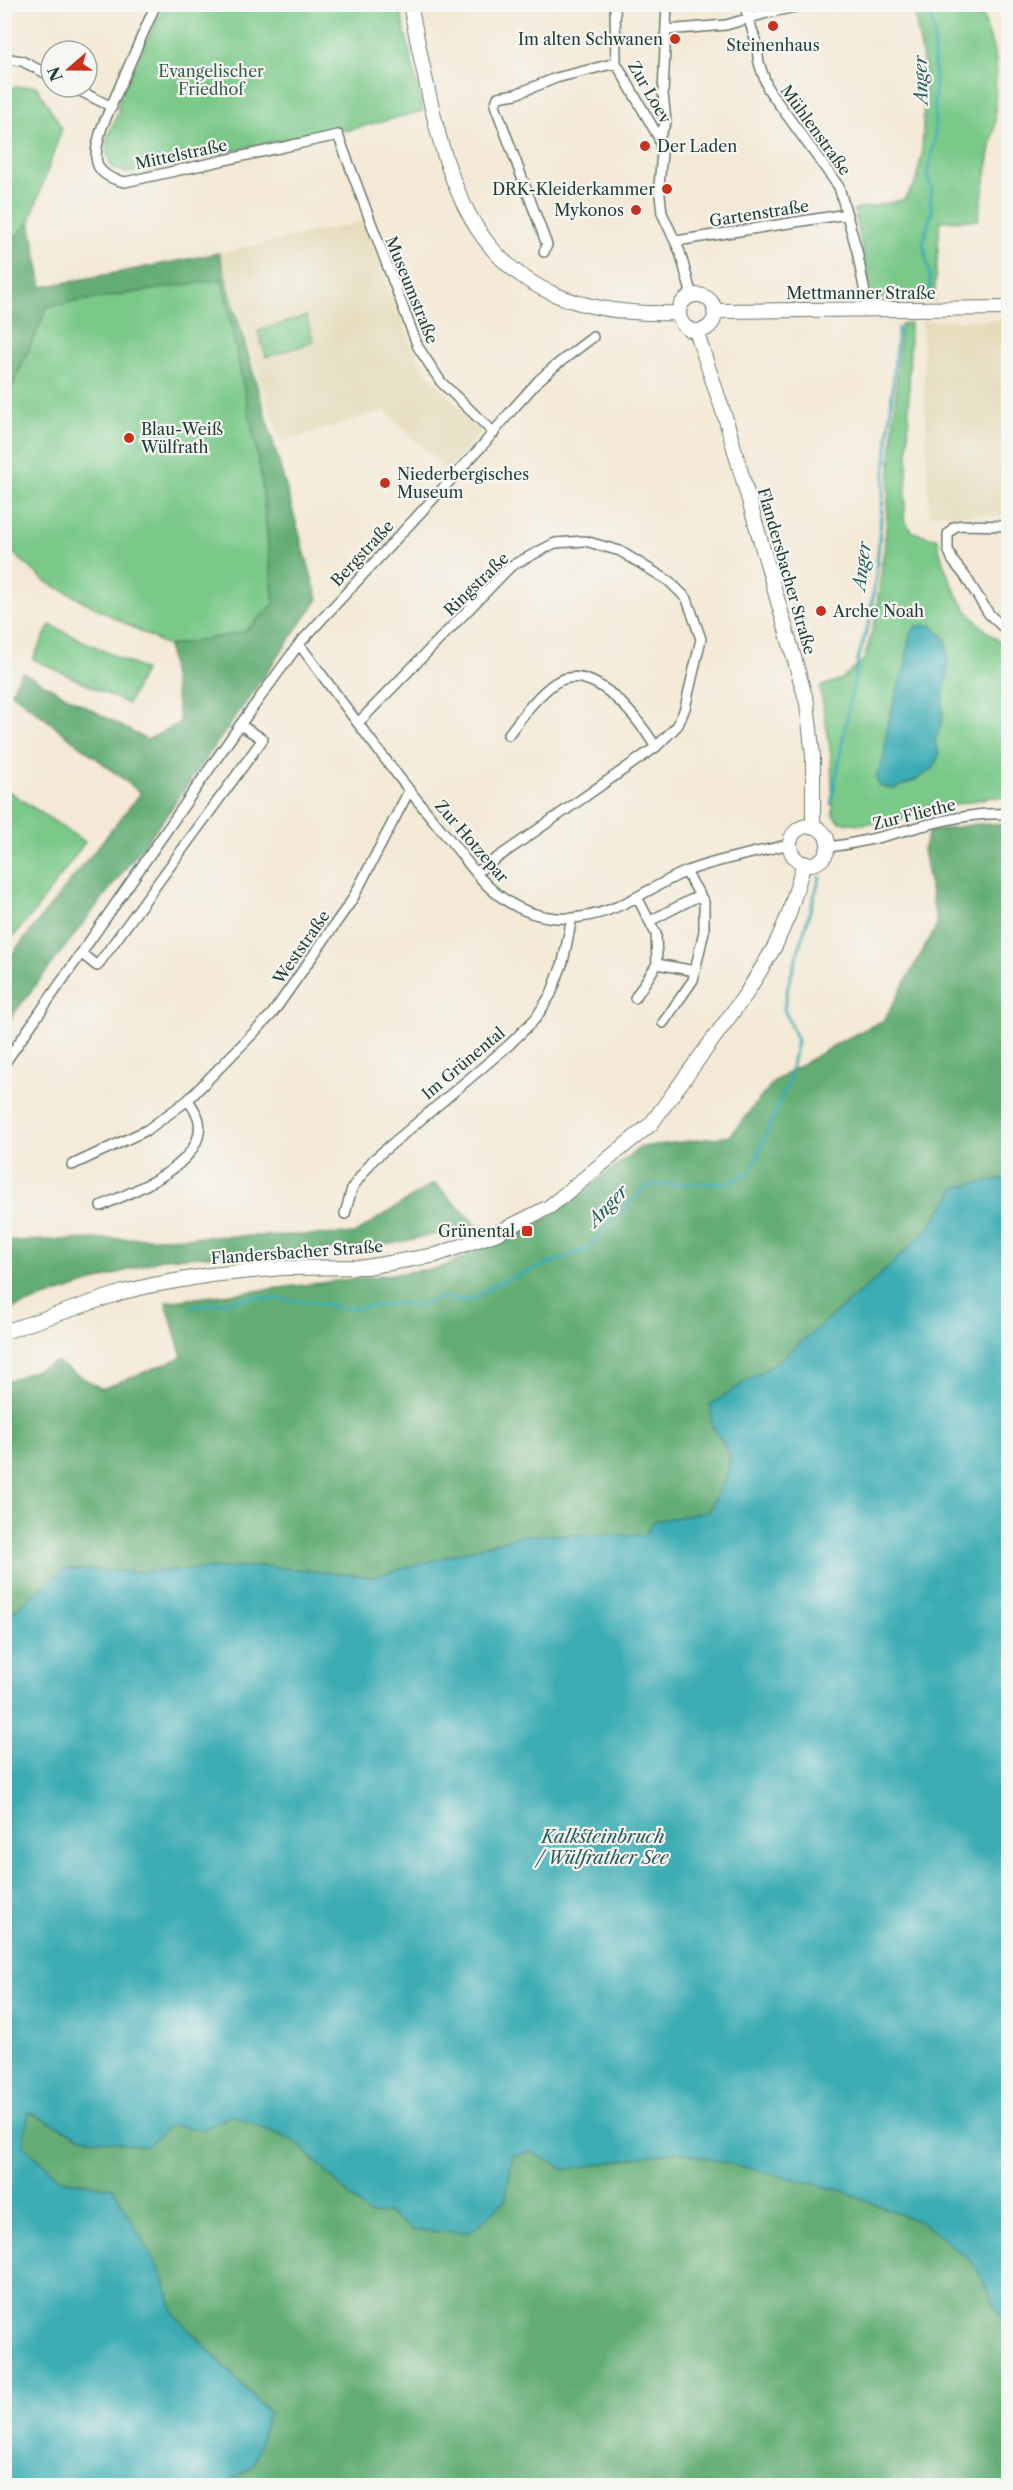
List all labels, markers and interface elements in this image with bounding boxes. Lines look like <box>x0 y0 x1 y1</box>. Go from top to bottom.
marker: Steinenhaus <box>766 19 780 33</box>
place label: Im alten Schwanen <box>518 29 663 49</box>
marker: Im alten Schwanen <box>668 32 682 46</box>
place label: Steinenhaus <box>726 35 820 55</box>
north arrow <box>39 39 99 99</box>
water label: Anger <box>910 54 932 108</box>
street label: Zur Loev <box>624 57 676 127</box>
park label: Evangelischer Friedhof <box>158 61 264 99</box>
text: N <box>43 64 67 84</box>
street label: Mühlenstraße <box>776 81 856 179</box>
street label: Mittelstraße <box>133 134 229 174</box>
place label: Der Laden <box>657 136 737 156</box>
marker: Der Laden <box>638 139 652 153</box>
place label: DRK-Kleiderkammer <box>492 179 655 199</box>
marker: DRK-Kleiderkammer <box>660 182 674 196</box>
street label: Gartenstraße <box>708 195 810 231</box>
place label: Mykonos <box>554 200 624 220</box>
marker: Mykonos <box>629 203 643 217</box>
street label: Museumstraße <box>381 233 443 347</box>
street label: Mettmanner Straße <box>786 283 936 303</box>
place label: Blau-Weiß Wülfrath <box>140 419 223 457</box>
marker: Blau-Weiß Wülfrath <box>122 431 136 445</box>
place label: Niederbergisches Museum <box>397 464 529 502</box>
marker: Niederbergisches Museum <box>378 476 392 490</box>
street label: Flandersbacher Straße <box>754 485 820 657</box>
street label: Bergstraße <box>326 516 398 590</box>
water label: Anger <box>848 539 876 595</box>
street label: Ringstraße <box>439 548 513 620</box>
place label: Arche Noah <box>832 601 924 621</box>
marker: Arche Noah <box>814 604 828 618</box>
street label: Zur Fliethe <box>870 794 958 834</box>
street label: Zur Hotzepar <box>431 796 513 886</box>
street label: Weststraße <box>268 906 334 989</box>
street label: Im Grünental <box>417 1022 509 1104</box>
water label: Anger <box>581 1180 634 1233</box>
place label: Grünental <box>438 1221 515 1241</box>
marker: Grünental <box>520 1224 534 1238</box>
street label: Flandersbacher Straße <box>210 1236 384 1268</box>
water label: Kalksteinbruch / Wülfrather See <box>534 1826 670 1869</box>

